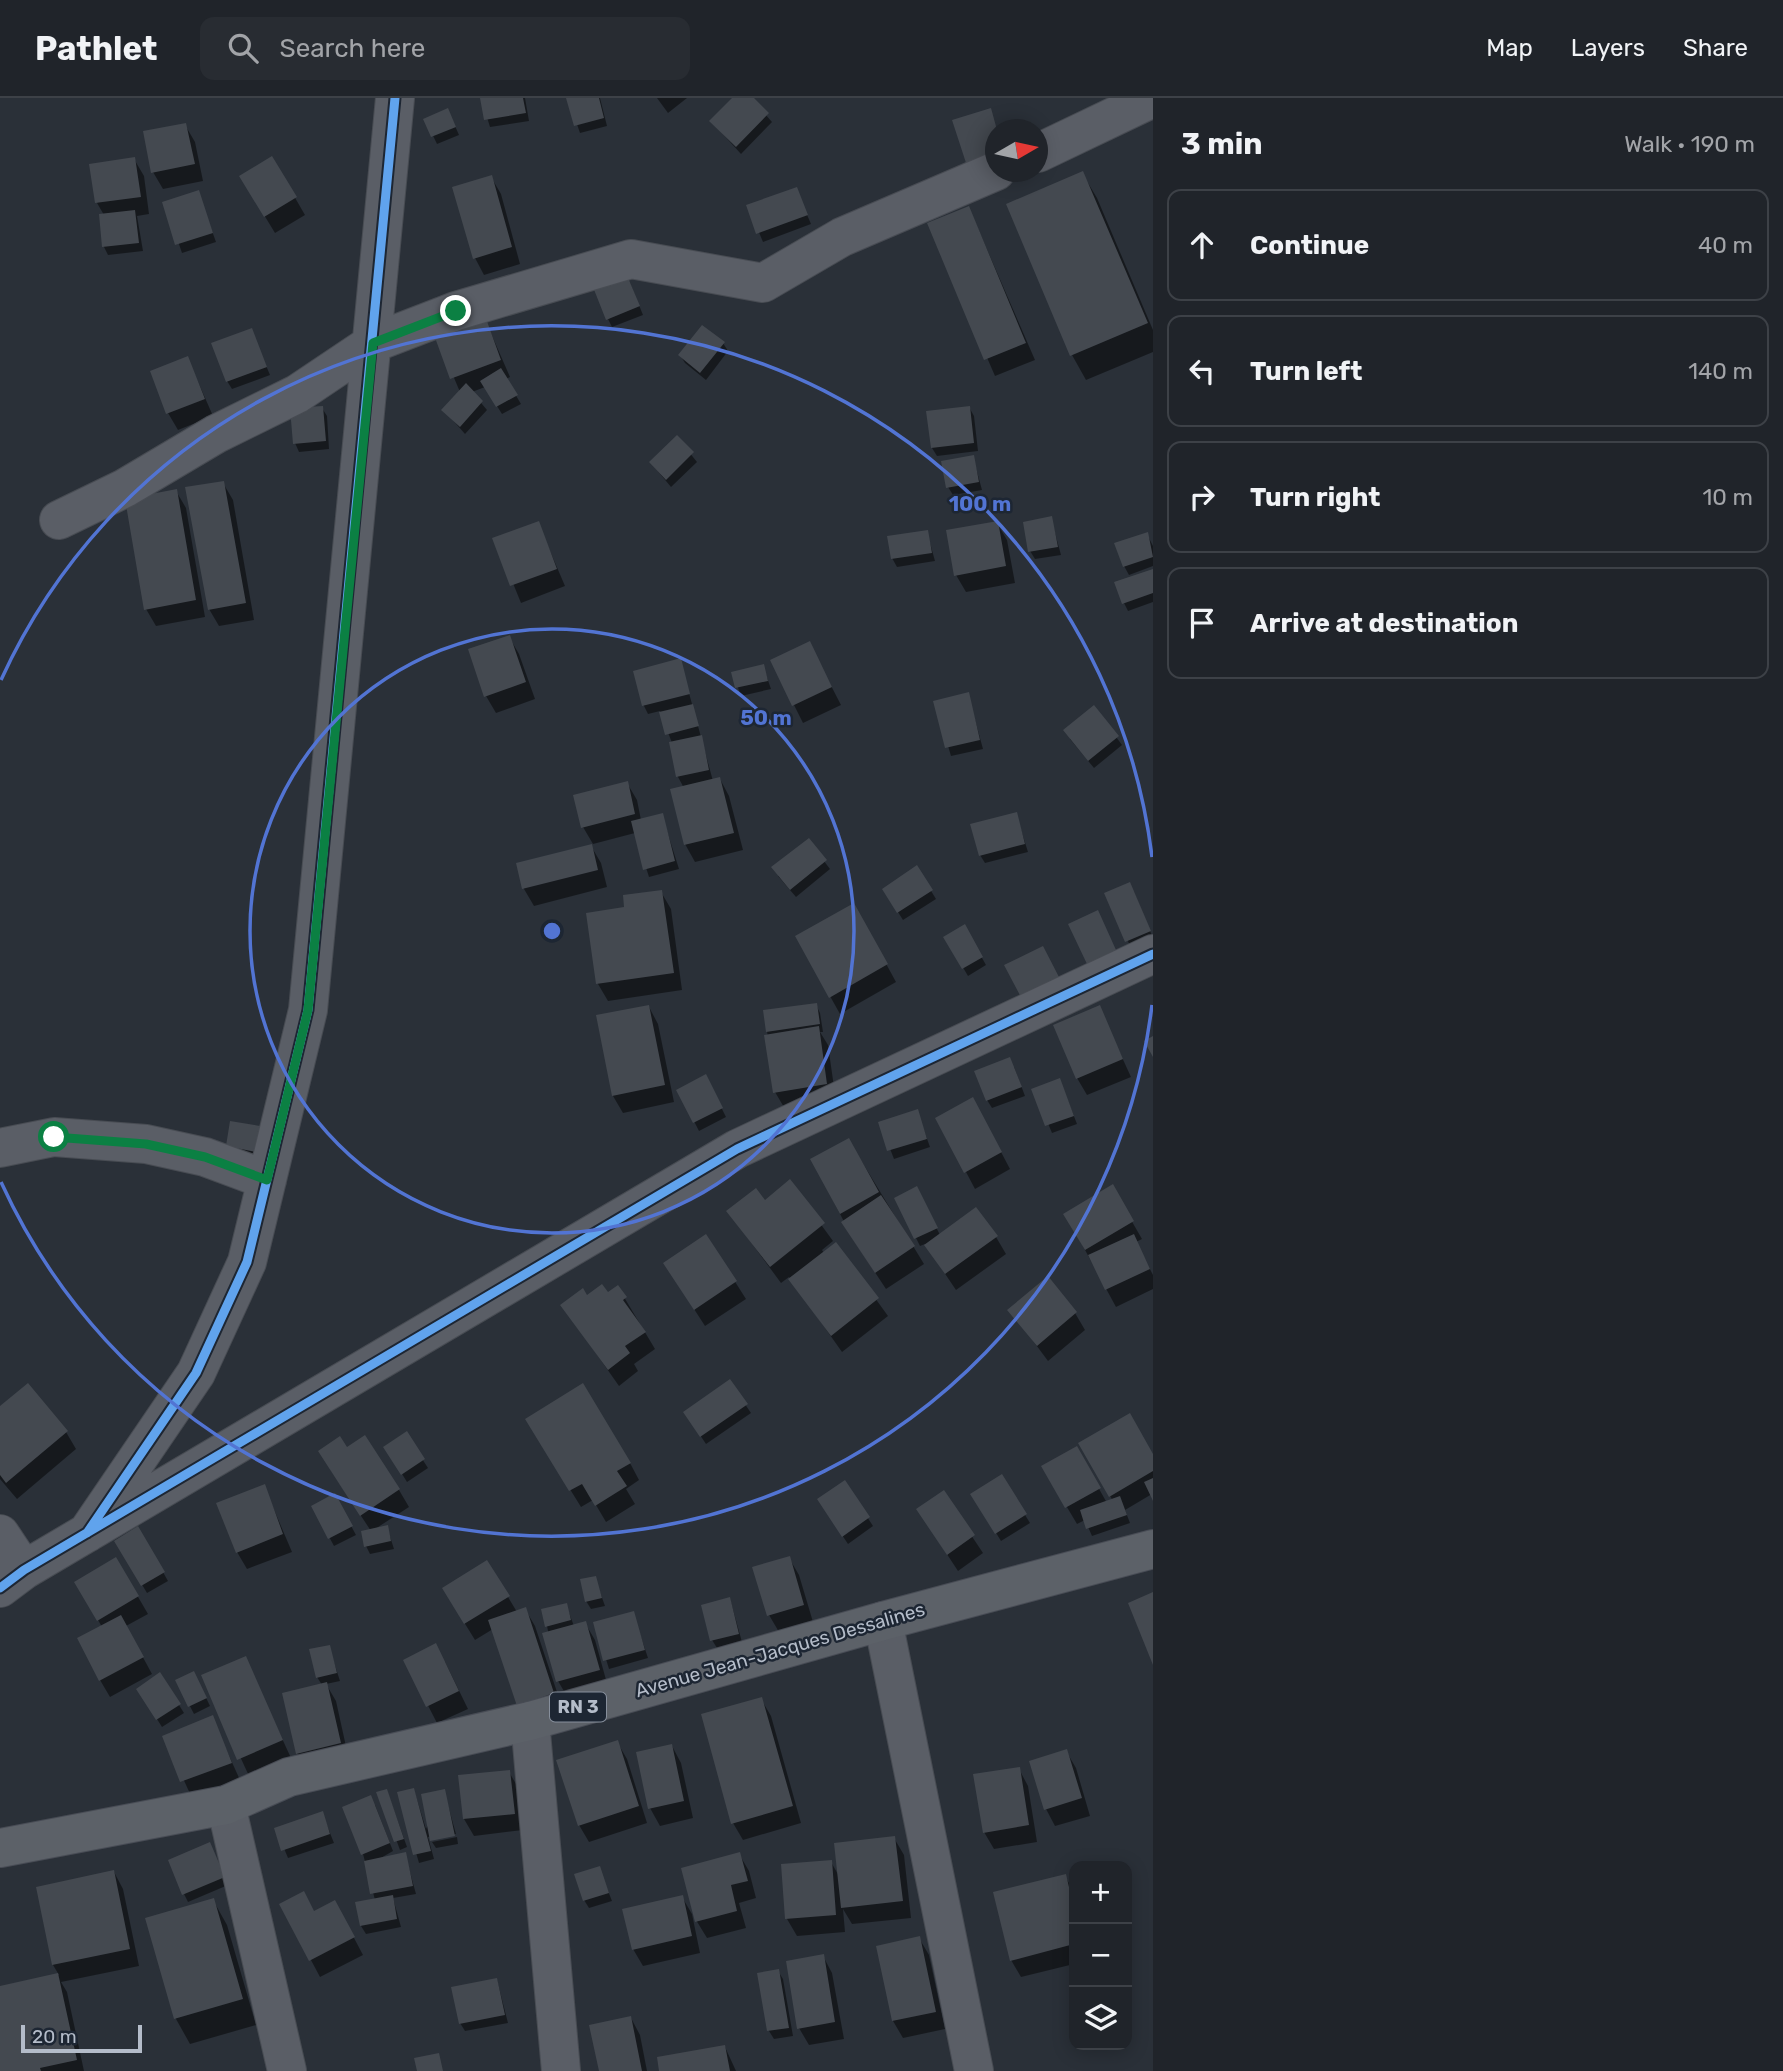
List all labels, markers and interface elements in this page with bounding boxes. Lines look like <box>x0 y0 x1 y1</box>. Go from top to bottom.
search box <box>200 17 690 80</box>
text: Pathlet <box>35 29 158 68</box>
icon: search <box>224 29 262 67</box>
text: Search here <box>280 33 425 64</box>
text: Map <box>1486 34 1533 62</box>
text: Layers <box>1571 34 1645 62</box>
text: Share <box>1683 34 1748 62</box>
north arrow <box>985 119 1048 182</box>
text: 3 min <box>1181 126 1263 162</box>
text: Walk · 190 m <box>1624 130 1755 158</box>
icon: ahead <box>1183 226 1221 264</box>
text: Continue <box>1250 230 1369 261</box>
text: 40 m <box>1698 231 1753 259</box>
route end <box>440 295 471 326</box>
icon: left <box>1183 352 1221 390</box>
text: Turn left <box>1250 356 1362 387</box>
text: 140 m <box>1688 357 1753 385</box>
icon: right <box>1183 478 1221 516</box>
text: Turn right <box>1250 482 1380 513</box>
text: 10 m <box>1702 483 1753 511</box>
text: 100 m <box>949 491 1011 516</box>
icon: arrive <box>1183 604 1221 642</box>
text: Arrive at destination <box>1250 608 1518 639</box>
text: 50 m <box>740 705 792 730</box>
centre of rings <box>540 919 564 943</box>
route start <box>38 1121 69 1152</box>
street label: Avenue Jean-Jacques Dessalines <box>633 1598 927 1702</box>
road number: RN 3 <box>550 1692 606 1722</box>
map controls <box>1069 1861 1132 2050</box>
button: + <box>1069 1861 1132 1924</box>
button: − <box>1069 1924 1132 1987</box>
button: layers <box>1069 1987 1132 2050</box>
scale bar <box>21 2022 142 2054</box>
text: 20 m <box>32 2025 77 2048</box>

